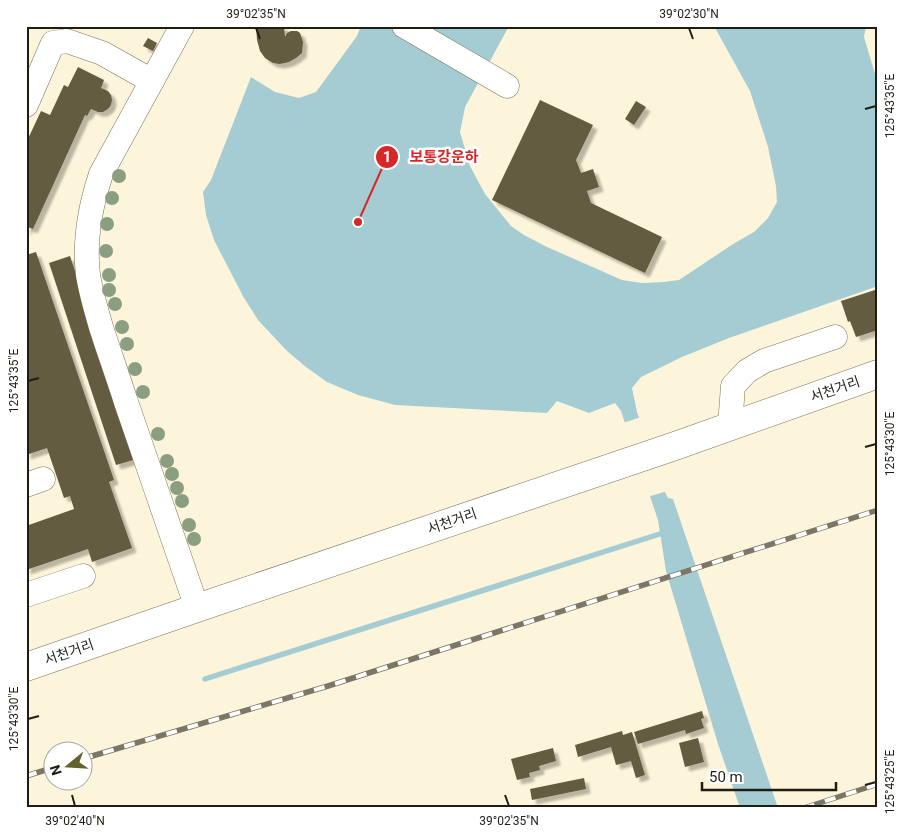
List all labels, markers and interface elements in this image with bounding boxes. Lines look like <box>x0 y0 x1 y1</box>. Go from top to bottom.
text: 39°02'35"N <box>226 7 286 21</box>
text: 39°02'30"N <box>659 7 719 21</box>
text: 125°43'35"E <box>883 74 897 138</box>
callout: 보통강운하 <box>374 142 488 172</box>
text: 1 <box>383 148 391 166</box>
text: 보통강운하 <box>409 148 479 166</box>
text: 125°43'35"E <box>7 349 21 413</box>
street label: 서천거리 <box>808 373 862 405</box>
text: 125°43'30"E <box>883 412 897 476</box>
street label: 서천거리 <box>425 505 479 537</box>
street label: 서천거리 <box>42 636 96 668</box>
text: 125°43'30"E <box>7 687 21 751</box>
north arrow <box>42 742 92 792</box>
text: 125°43'25"E <box>883 750 897 814</box>
scale bar <box>702 759 835 791</box>
text: N <box>46 763 65 777</box>
text: 50 m <box>709 768 743 786</box>
text: 39°02'40"N <box>45 814 105 828</box>
text: 39°02'35"N <box>479 814 539 828</box>

